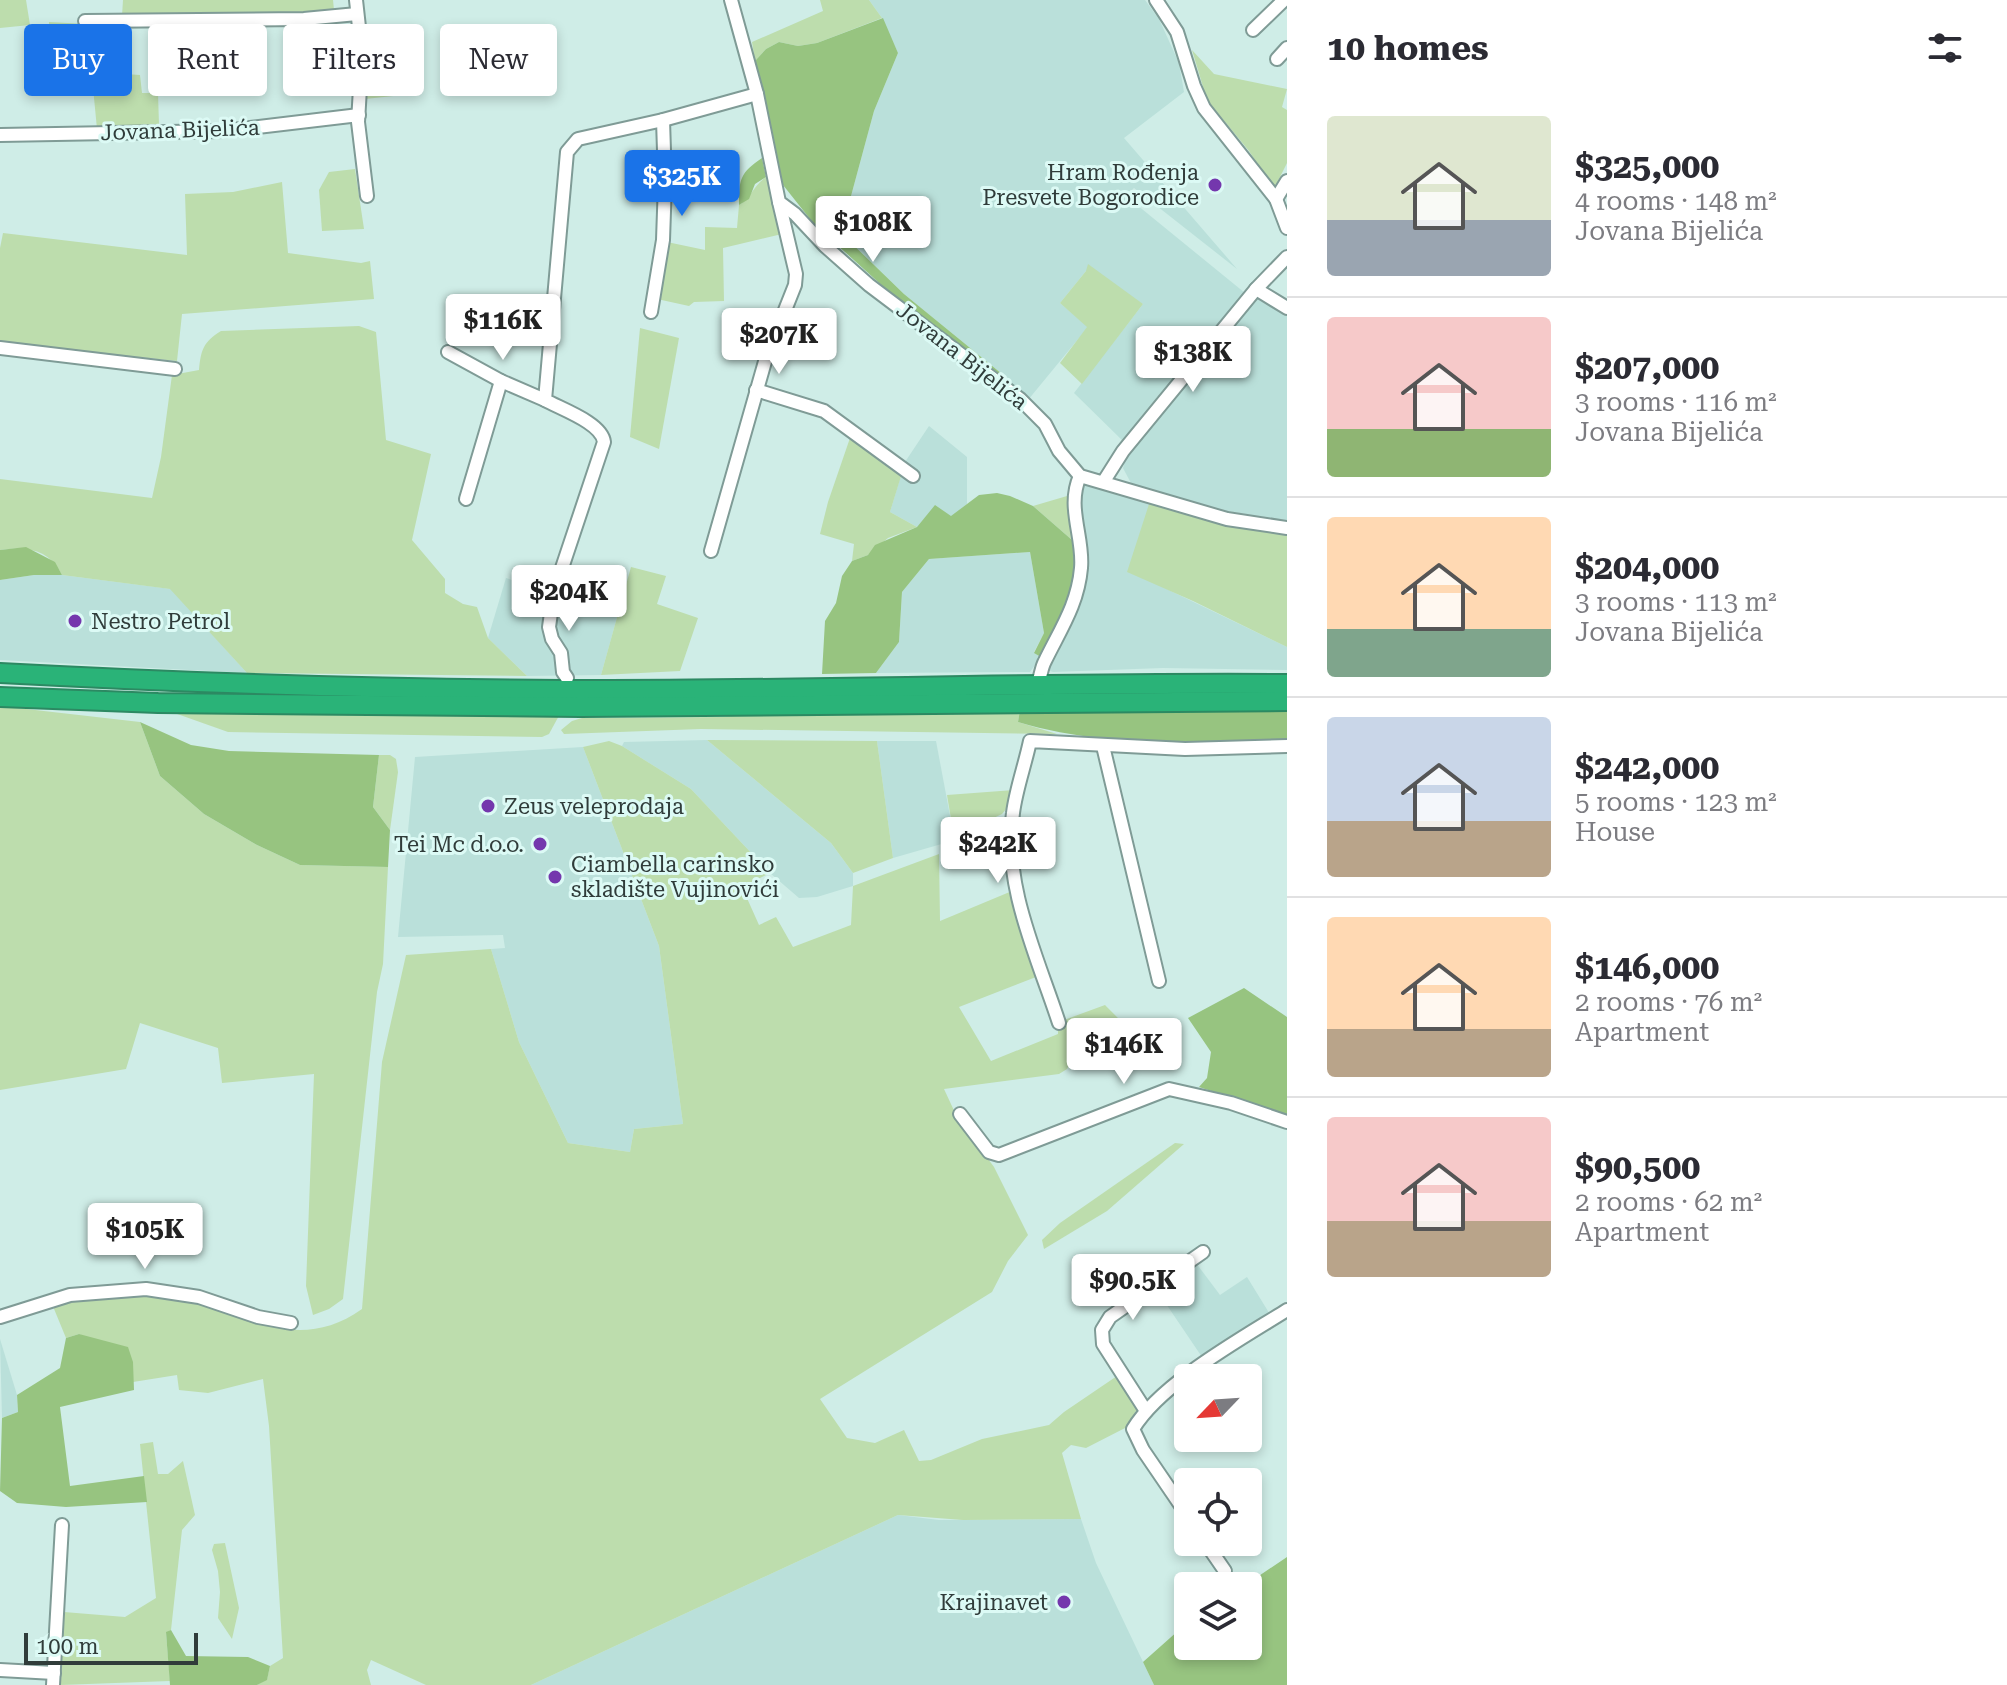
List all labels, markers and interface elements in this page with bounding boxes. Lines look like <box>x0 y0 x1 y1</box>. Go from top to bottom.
chip: Buy <box>24 24 132 96</box>
chip: Rent <box>148 24 267 96</box>
chip: Filters <box>283 24 424 96</box>
chip: New <box>440 24 557 96</box>
icon: filters <box>1923 26 1967 70</box>
text: 10 homes <box>1327 28 1489 68</box>
street label: Jovana Bijelića <box>100 115 260 145</box>
text: $325,000 <box>1575 146 1719 186</box>
icon: home <box>1391 148 1487 244</box>
pin: $325K <box>626 150 738 218</box>
place label: Hram Rođenja Presvete Bogorodice <box>982 160 1199 210</box>
text: $325K <box>643 161 721 191</box>
marker: Hram Rođenja Presvete Bogorodice <box>1206 176 1224 194</box>
text: 4 rooms · 148 m² <box>1575 186 1777 216</box>
pin: $108K <box>817 196 929 264</box>
text: $108K <box>834 207 912 237</box>
text: Jovana Bijelića <box>1575 216 1763 246</box>
pin: $116K <box>447 294 559 362</box>
street label: Jovana Bijelića <box>892 297 1033 415</box>
text: $116K <box>464 305 542 335</box>
pin: $207K <box>723 308 835 376</box>
text: $207K <box>740 319 818 349</box>
pin: $138K <box>1137 326 1249 394</box>
text: $138K <box>1154 337 1232 367</box>
text: $207,000 <box>1575 347 1719 387</box>
icon: home <box>1391 349 1487 445</box>
text: 3 rooms · 116 m² <box>1575 387 1777 417</box>
text: Jovana Bijelića <box>1575 417 1763 447</box>
text: $204,000 <box>1575 547 1719 587</box>
icon: home <box>1391 549 1487 645</box>
pin: $204K <box>513 565 625 633</box>
text: $204K <box>530 576 608 606</box>
text: 3 rooms · 113 m² <box>1575 587 1777 617</box>
place label: Nestro Petrol <box>91 609 230 634</box>
marker: Nestro Petrol <box>66 612 84 630</box>
text: Jovana Bijelića <box>1575 617 1763 647</box>
text: $242,000 <box>1575 747 1719 787</box>
icon: home <box>1391 749 1487 845</box>
text: 5 rooms · 123 m² <box>1575 787 1777 817</box>
place label: Zeus veleprodaja <box>504 794 684 819</box>
marker: Zeus veleprodaja <box>479 797 497 815</box>
pin: $242K <box>942 817 1054 885</box>
text: House <box>1575 817 1655 847</box>
text: $242K <box>959 828 1037 858</box>
place label: Tei Mc d.o.o. <box>394 832 524 857</box>
marker: Tei Mc d.o.o. <box>531 835 549 853</box>
place label: Ciambella carinsko skladište Vujinovići <box>571 852 779 902</box>
marker: Ciambella carinsko skladište Vujinovići <box>546 868 564 886</box>
text: $146,000 <box>1575 947 1719 987</box>
icon: home <box>1391 949 1487 1045</box>
text: 2 rooms · 76 m² <box>1575 987 1762 1017</box>
text: Apartment <box>1575 1017 1709 1047</box>
pin: $146K <box>1068 1018 1180 1086</box>
text: $146K <box>1085 1029 1163 1059</box>
text: $90,500 <box>1575 1147 1700 1187</box>
icon: home <box>1391 1149 1487 1245</box>
text: 2 rooms · 62 m² <box>1575 1187 1762 1217</box>
pin: $105K <box>89 1203 201 1271</box>
text: $105K <box>106 1214 184 1244</box>
text: Apartment <box>1575 1217 1709 1247</box>
pin: $90.5K <box>1068 1254 1198 1322</box>
text: $90.5K <box>1090 1265 1176 1295</box>
north arrow <box>1174 1364 1262 1452</box>
map controls <box>1174 1364 1262 1660</box>
button: locate <box>1174 1468 1262 1556</box>
button: layers <box>1174 1572 1262 1660</box>
place label: Krajinavet <box>940 1590 1048 1615</box>
marker: Krajinavet <box>1055 1593 1073 1611</box>
scale bar <box>24 1629 198 1665</box>
text: 100 m <box>36 1634 99 1659</box>

